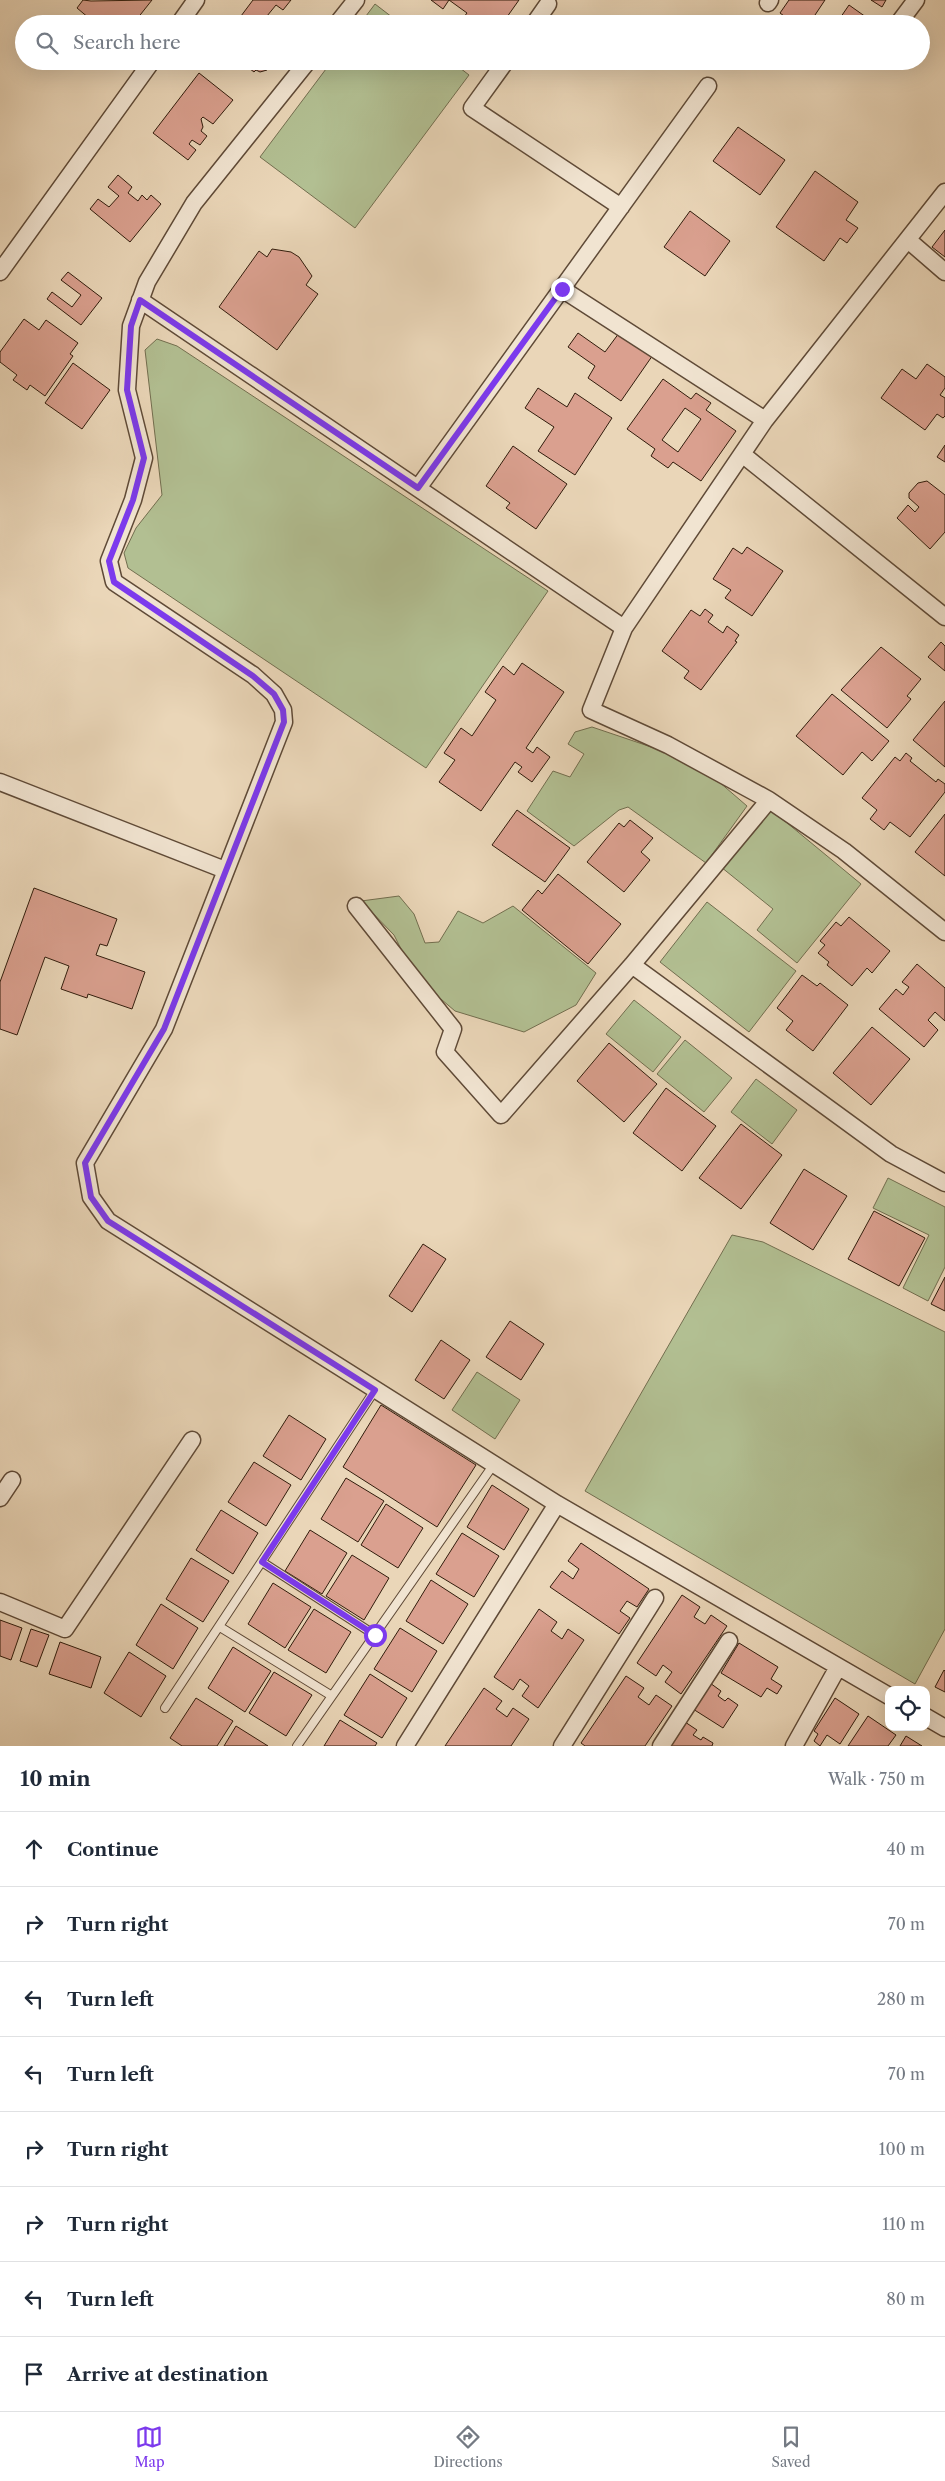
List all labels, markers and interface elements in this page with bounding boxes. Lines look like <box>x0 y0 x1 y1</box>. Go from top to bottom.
search box <box>15 15 930 70</box>
icon: search <box>33 29 61 57</box>
text: Search here <box>73 31 181 54</box>
route end <box>551 278 574 301</box>
route start <box>364 1624 387 1647</box>
map controls <box>885 1686 930 1731</box>
button: locate <box>885 1686 930 1731</box>
text: 10 min <box>20 1766 91 1791</box>
text: Walk · 750 m <box>828 1769 925 1789</box>
icon: ahead <box>20 1835 48 1863</box>
text: Continue <box>67 1838 159 1861</box>
text: 40 m <box>886 1839 925 1859</box>
icon: right <box>20 1910 48 1938</box>
text: Turn right <box>67 1913 168 1936</box>
text: 70 m <box>888 1914 925 1934</box>
icon: left <box>20 1985 48 2013</box>
text: Turn left <box>67 1988 154 2011</box>
text: 280 m <box>877 1989 925 2009</box>
icon: left <box>20 2060 48 2088</box>
text: Turn left <box>67 2063 154 2086</box>
text: 70 m <box>888 2064 925 2084</box>
icon: right <box>20 2135 48 2163</box>
text: Turn right <box>67 2138 168 2161</box>
text: 100 m <box>879 2139 925 2159</box>
icon: right <box>20 2210 48 2238</box>
text: Turn right <box>67 2213 168 2236</box>
text: 110 m <box>882 2214 925 2234</box>
icon: left <box>20 2285 48 2313</box>
text: Turn left <box>67 2288 154 2311</box>
text: 80 m <box>886 2289 925 2309</box>
icon: arrive <box>20 2360 48 2388</box>
text: Arrive at destination <box>67 2363 268 2386</box>
tab: Map <box>134 2423 165 2471</box>
tab: Directions <box>433 2423 503 2471</box>
tab: Saved <box>772 2423 810 2471</box>

